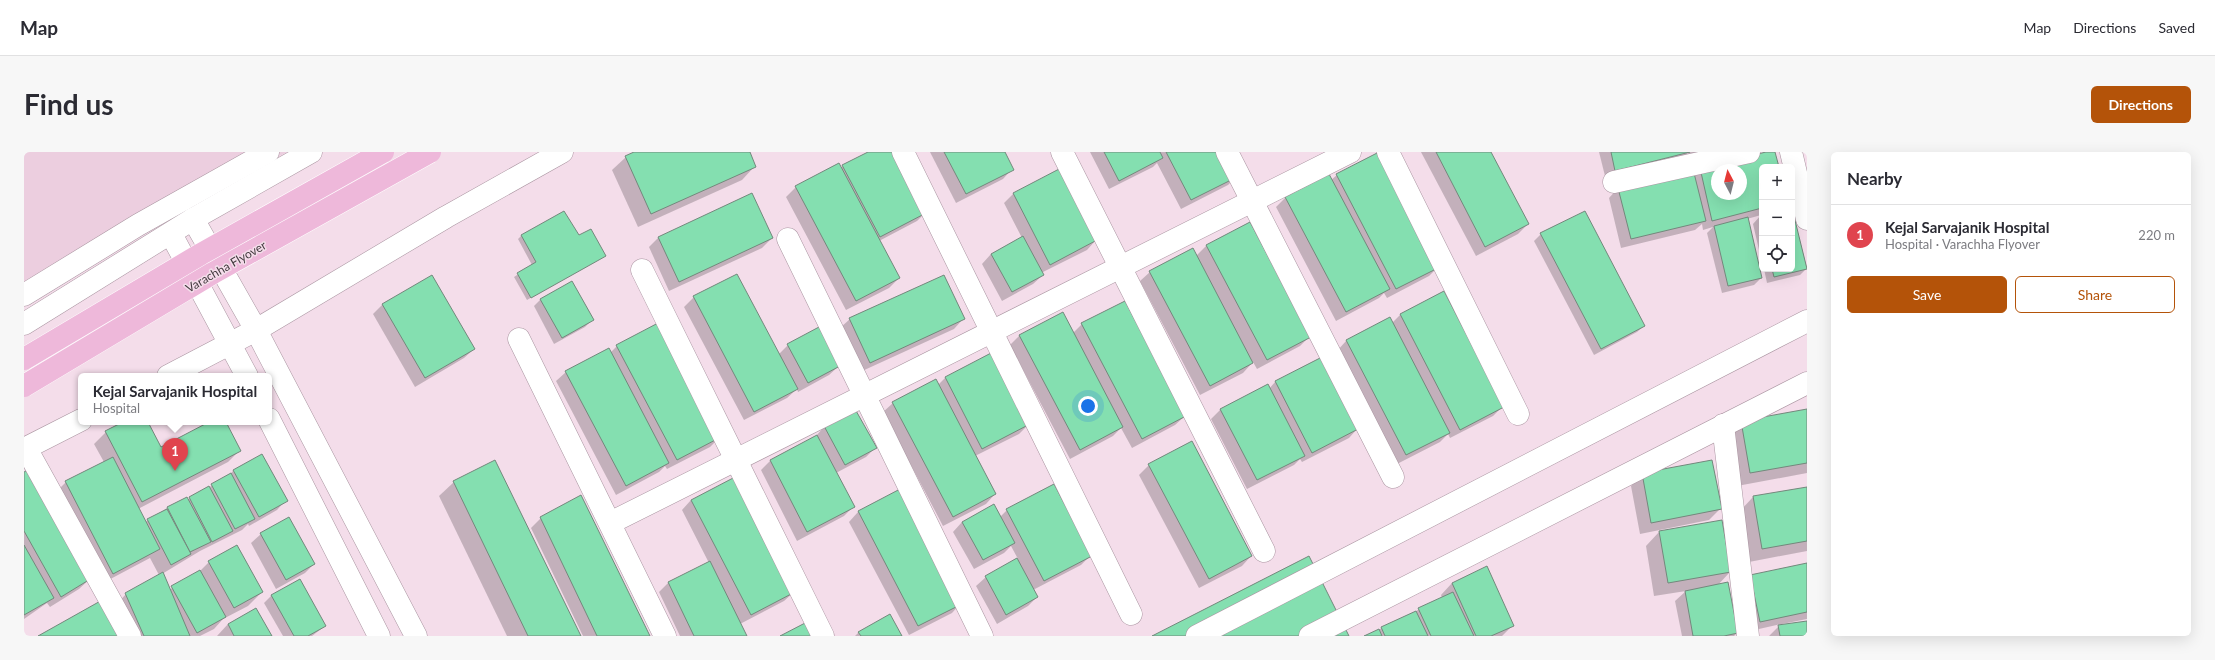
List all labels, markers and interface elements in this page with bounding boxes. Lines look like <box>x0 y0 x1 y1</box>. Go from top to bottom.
text: Map <box>20 16 58 39</box>
text: Map <box>2024 19 2051 36</box>
text: Directions <box>2073 19 2136 36</box>
text: Saved <box>2158 19 2195 36</box>
button: Directions <box>2091 86 2191 123</box>
text: Find us <box>24 87 114 121</box>
north arrow <box>1711 164 1747 200</box>
map controls <box>1759 164 1795 272</box>
button: + <box>1759 164 1795 200</box>
text: Nearby <box>1847 168 1902 189</box>
button: − <box>1759 200 1795 236</box>
text: Kejal Sarvajanik Hospital <box>1885 218 2049 236</box>
text: 1 <box>1856 227 1864 243</box>
text: 220 m <box>2138 227 2175 243</box>
button: locate <box>1759 236 1795 272</box>
text: Hospital · Varachha Flyover <box>1885 236 2040 252</box>
street label: Varachha Flyover <box>183 237 269 296</box>
button: Save <box>1847 276 2007 313</box>
button: Share <box>2015 276 2175 313</box>
popup <box>78 373 272 425</box>
text: Kejal Sarvajanik Hospital <box>93 382 257 400</box>
your location <box>1078 396 1098 416</box>
text: Hospital <box>93 400 140 416</box>
pin: 1 <box>162 438 188 471</box>

